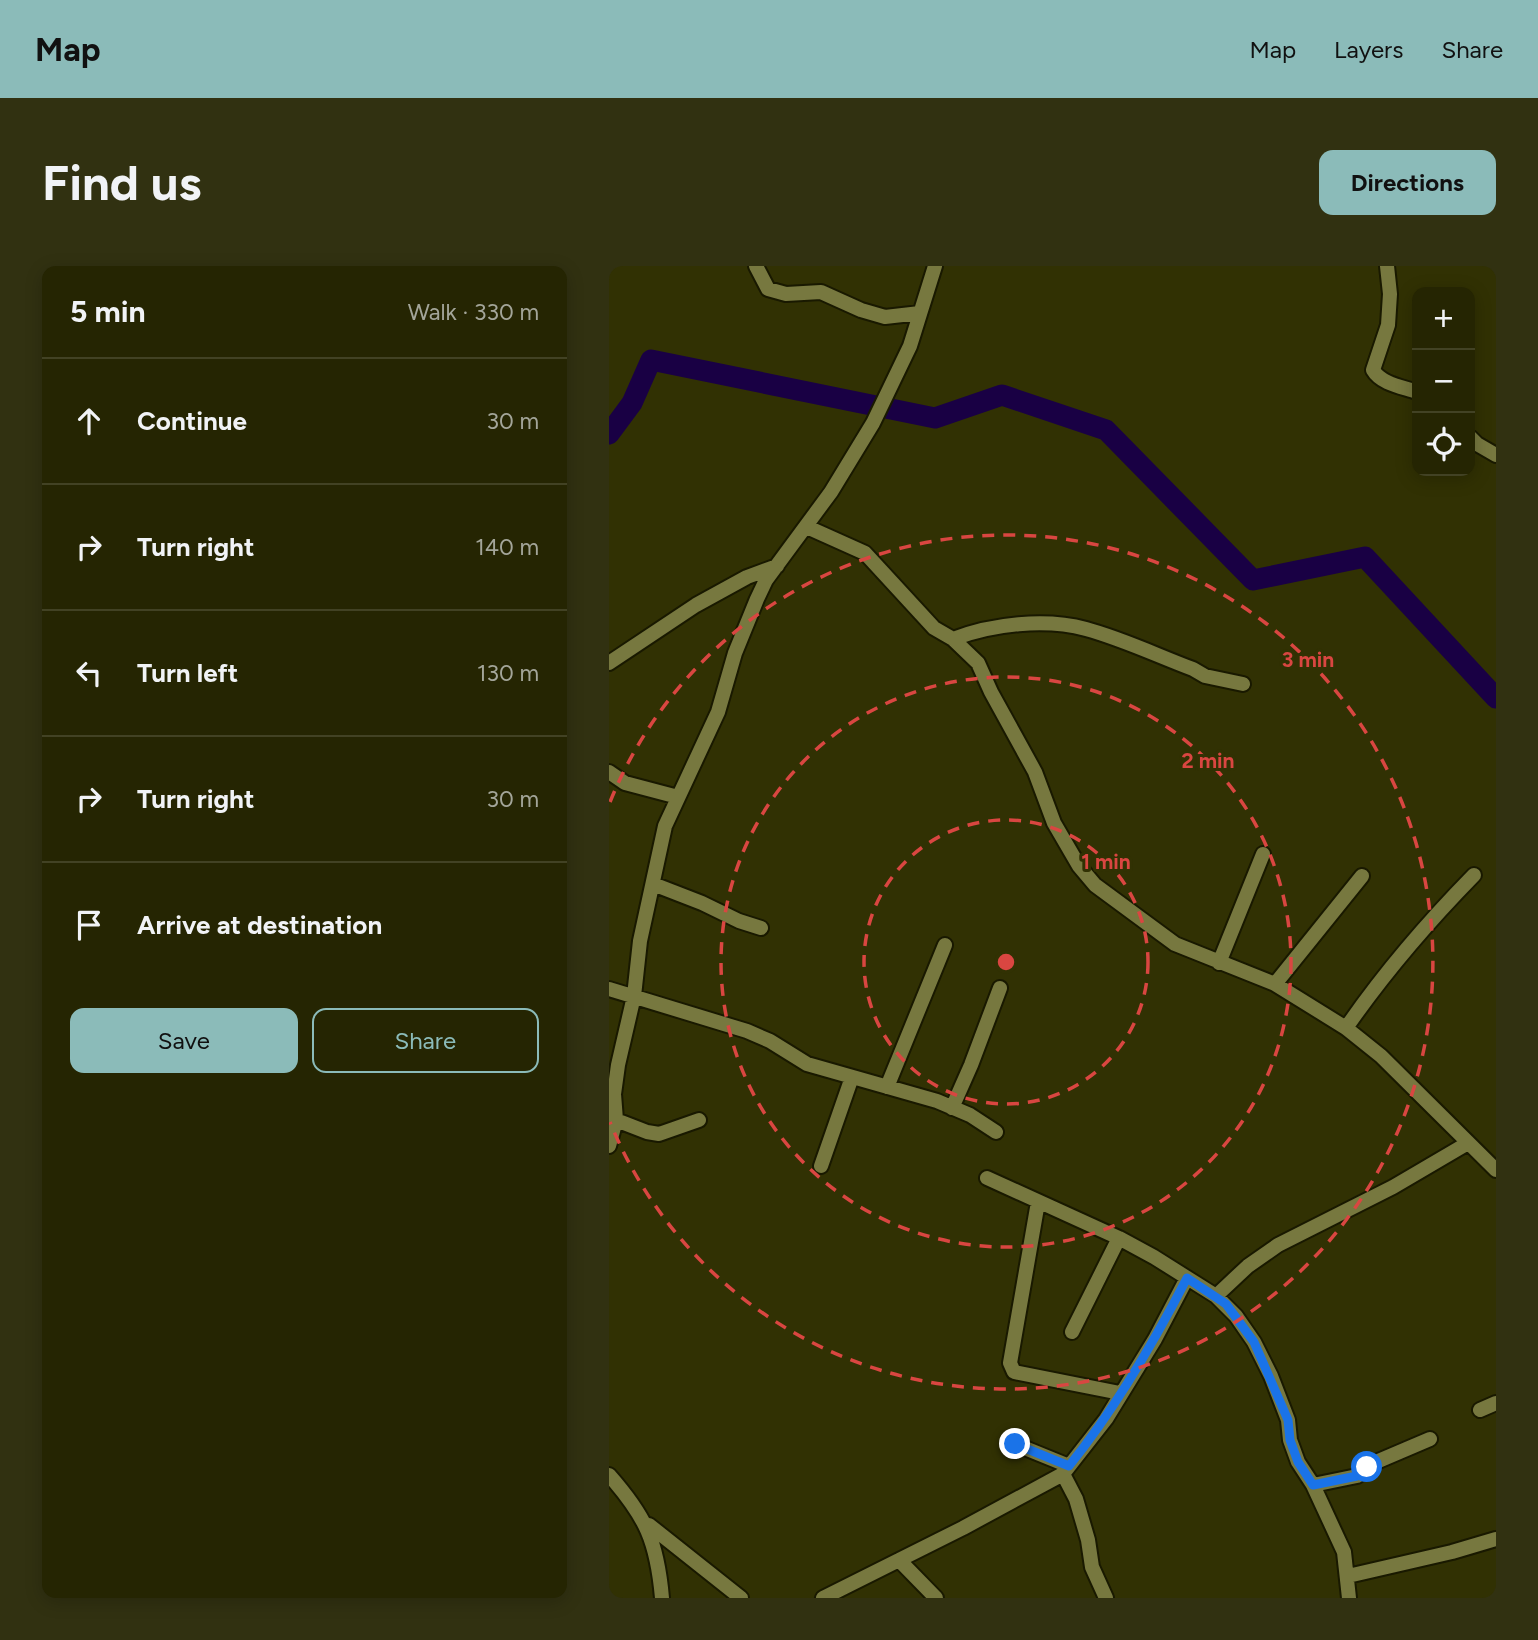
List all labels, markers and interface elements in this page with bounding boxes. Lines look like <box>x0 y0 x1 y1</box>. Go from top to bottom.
text: Map <box>35 30 101 69</box>
text: Map <box>1249 35 1296 64</box>
text: Layers <box>1334 35 1403 64</box>
text: Share <box>1441 35 1503 64</box>
button: Directions <box>1319 150 1496 215</box>
text: Find us <box>42 153 201 212</box>
map controls <box>1412 287 1475 476</box>
button: + <box>1412 287 1475 350</box>
text: 5 min <box>70 293 146 330</box>
text: Walk · 330 m <box>408 298 539 326</box>
button: − <box>1412 350 1475 413</box>
icon: ahead <box>70 402 108 440</box>
text: Continue <box>137 405 247 437</box>
text: 30 m <box>486 407 539 435</box>
button: locate <box>1412 413 1475 476</box>
icon: right <box>70 528 108 566</box>
text: Turn right <box>137 531 254 563</box>
text: 140 m <box>475 533 539 561</box>
text: 3 min <box>1282 647 1334 672</box>
icon: left <box>70 654 108 692</box>
text: Turn left <box>137 657 238 689</box>
text: 130 m <box>477 659 539 687</box>
text: 2 min <box>1182 748 1234 773</box>
icon: right <box>70 780 108 818</box>
text: Turn right <box>137 783 254 815</box>
text: 30 m <box>486 785 539 813</box>
text: 1 min <box>1081 849 1131 874</box>
icon: arrive <box>70 906 108 944</box>
text: Arrive at destination <box>137 909 382 941</box>
centre of rings <box>994 950 1018 974</box>
button: Save <box>70 1008 298 1073</box>
button: Share <box>312 1008 539 1073</box>
route end <box>999 1428 1030 1459</box>
route start <box>1351 1451 1382 1482</box>

